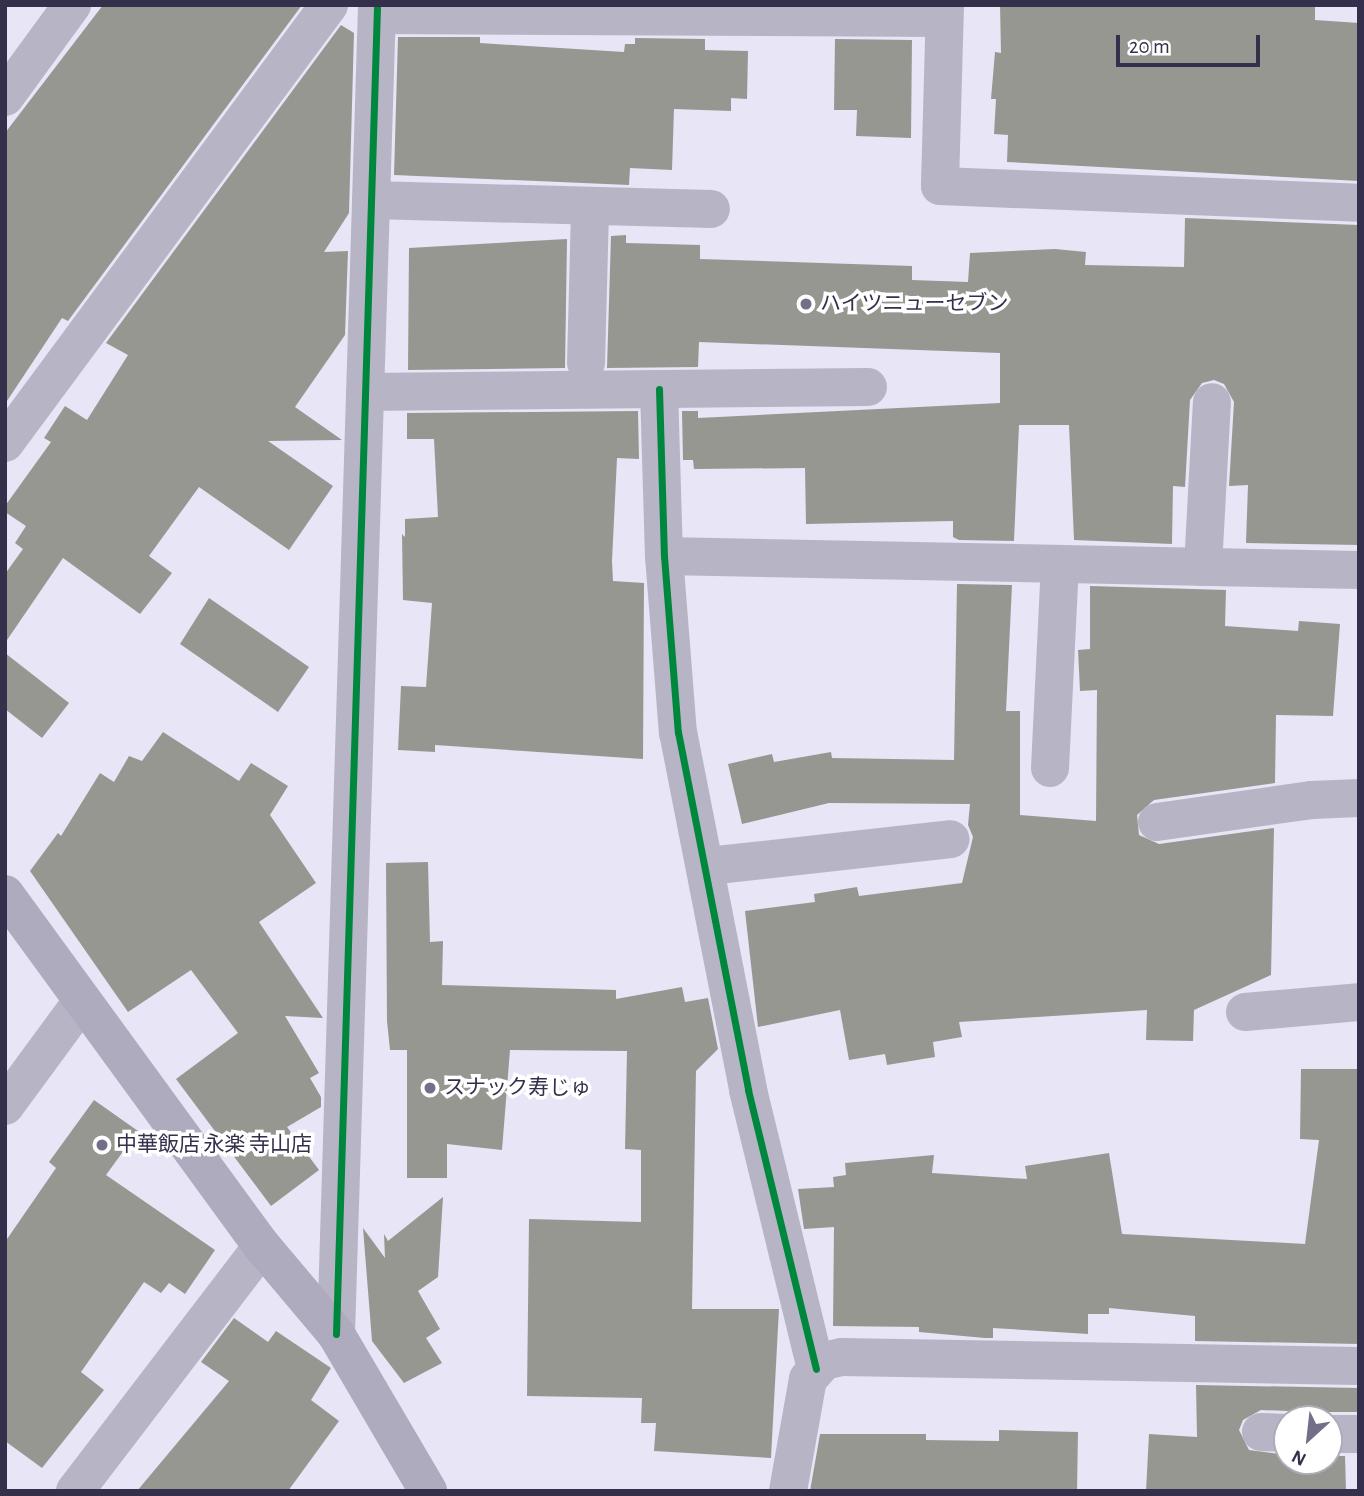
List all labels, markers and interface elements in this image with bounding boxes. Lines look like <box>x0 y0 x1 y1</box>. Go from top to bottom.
scale bar <box>1119 21 1262 65</box>
text: 20 m <box>1129 36 1170 57</box>
place label: ハイツニューセブン <box>820 291 1009 317</box>
marker: ハイツニューセブン <box>798 296 814 312</box>
place label: スナック寿じゅ <box>444 1075 591 1101</box>
marker: スナック寿じゅ <box>422 1080 438 1096</box>
place label: 中華飯店 永楽 寺山店 <box>116 1132 312 1158</box>
marker: 中華飯店 永楽 寺山店 <box>94 1137 110 1153</box>
north arrow <box>1273 1405 1343 1475</box>
text: N <box>1289 1446 1309 1469</box>

